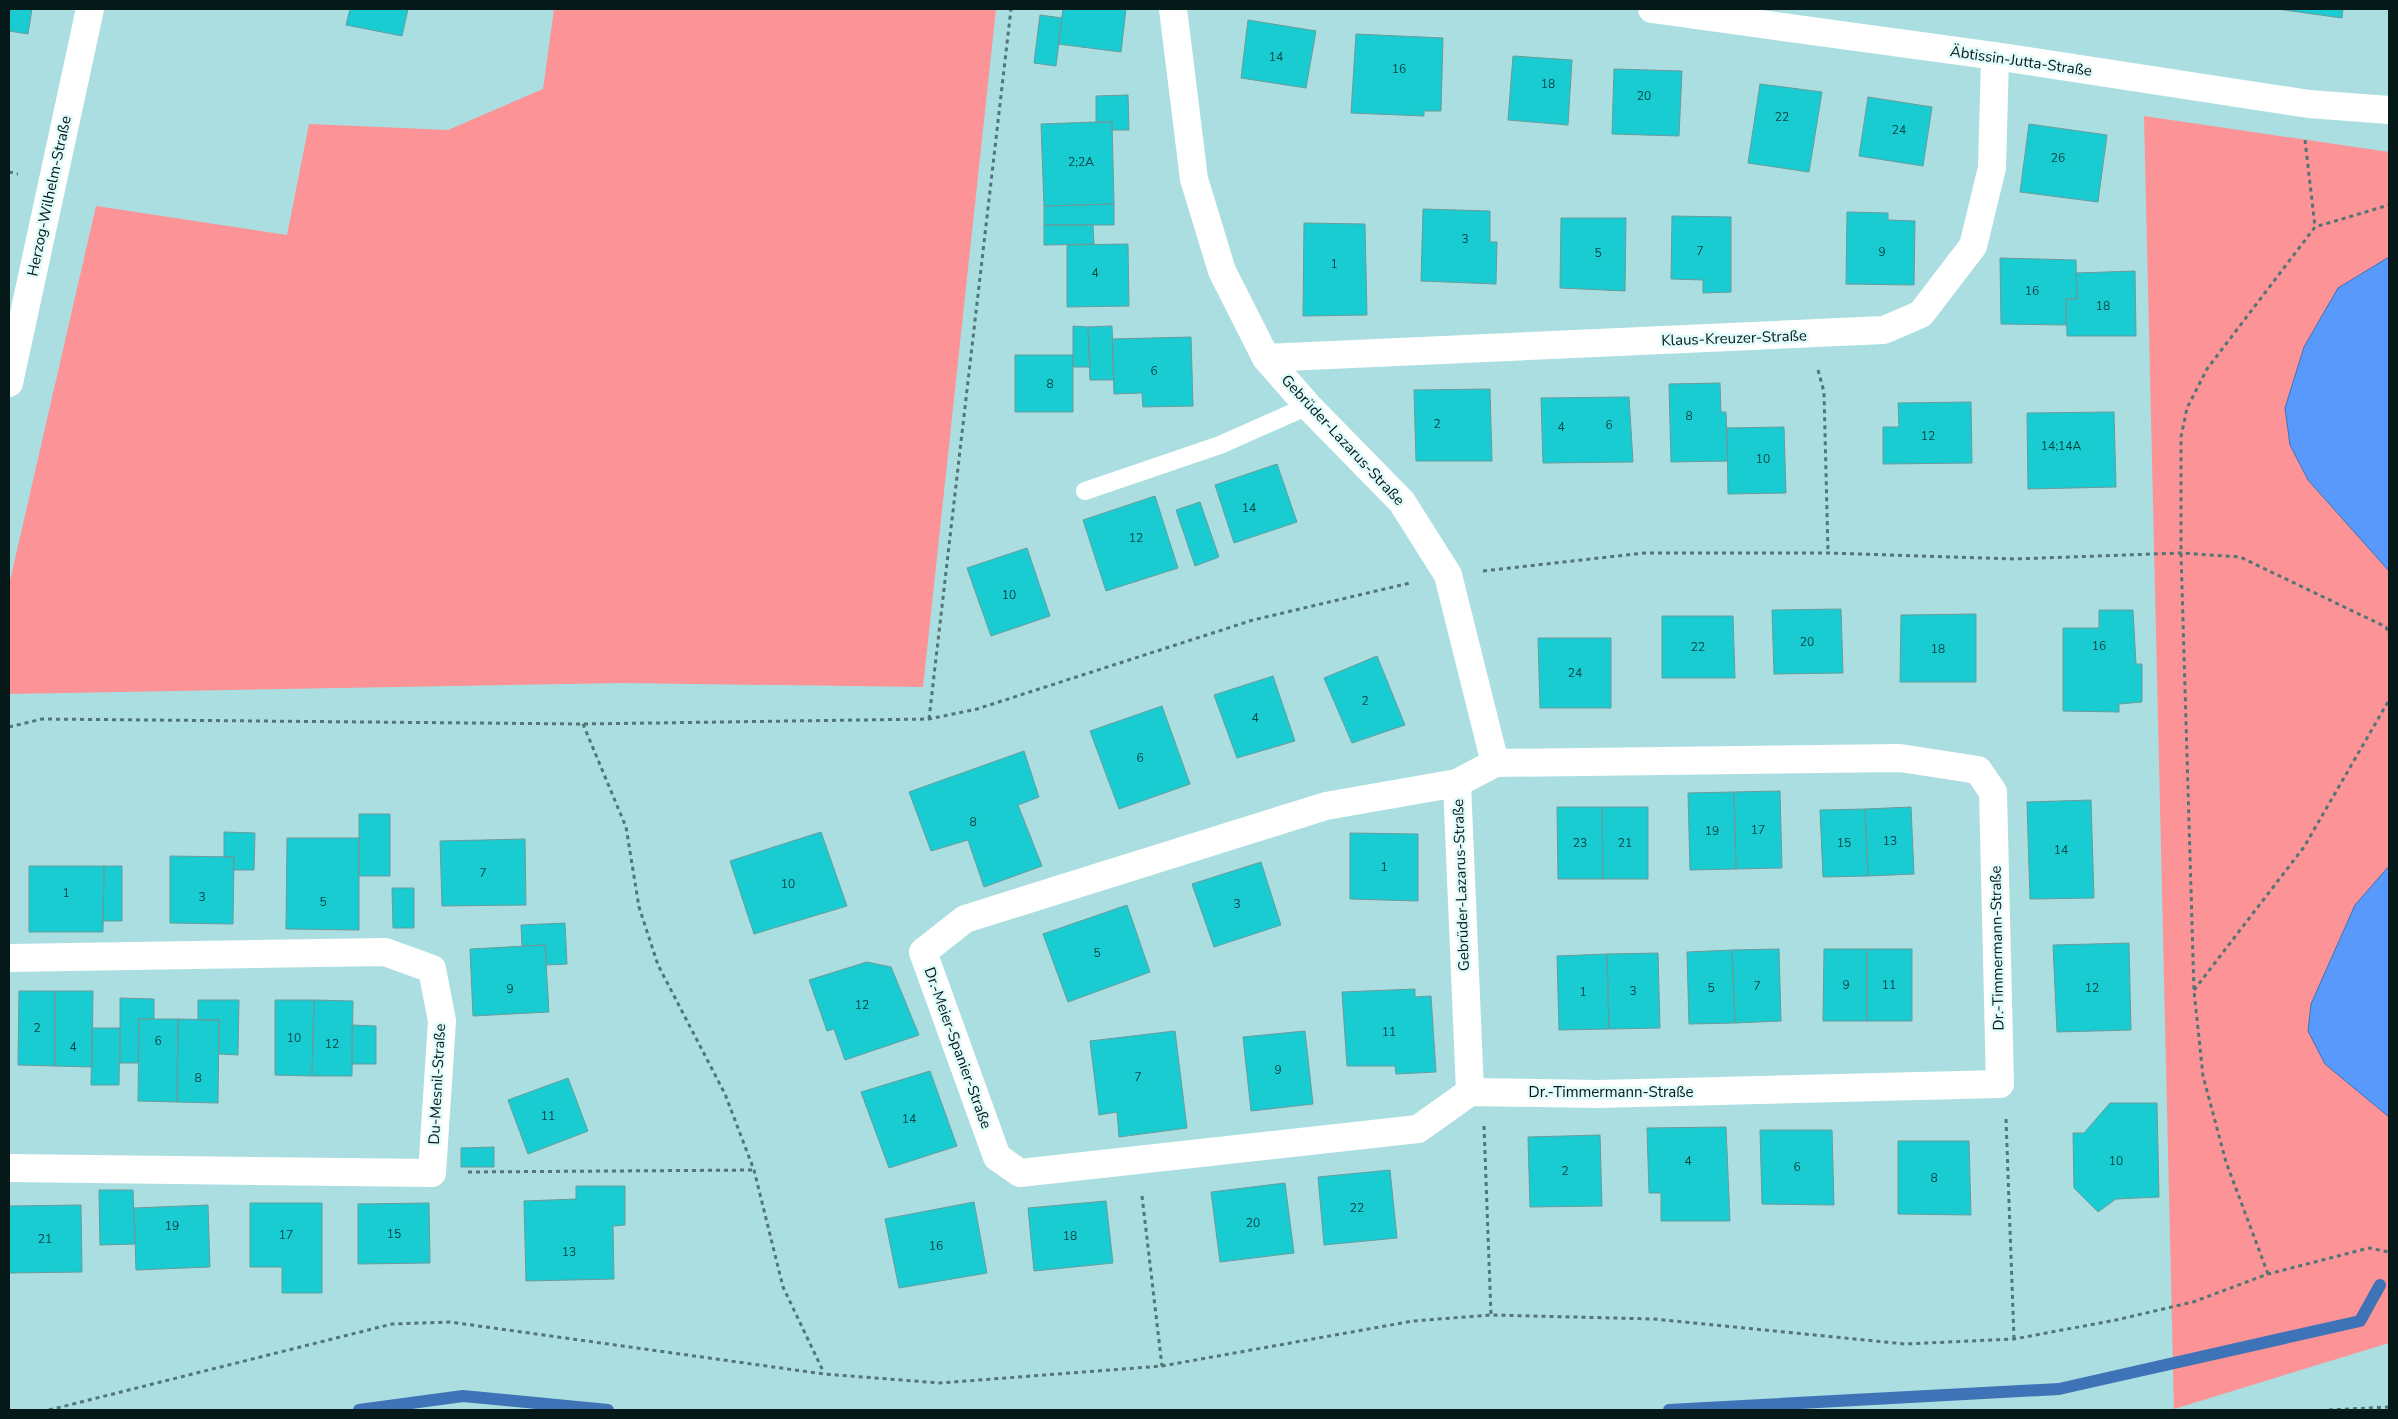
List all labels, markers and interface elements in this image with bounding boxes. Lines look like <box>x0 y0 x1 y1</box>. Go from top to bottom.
street label: Äbtissin-Jutta-Straße <box>1949 41 2093 81</box>
house number: 14 <box>1269 49 1283 65</box>
house number: 16 <box>1392 61 1406 77</box>
house number: 18 <box>1541 76 1555 92</box>
house number: 20 <box>1637 88 1651 104</box>
house number: 22 <box>1775 109 1789 125</box>
street label: Herzog-Wilhelm-Straße <box>22 114 76 278</box>
house number: 24 <box>1892 122 1906 138</box>
house number: 26 <box>2051 150 2065 166</box>
house number: 2;2A <box>1068 154 1094 170</box>
house number: 3 <box>1461 231 1469 247</box>
house number: 7 <box>1696 243 1704 259</box>
house number: 9 <box>1878 244 1886 260</box>
house number: 5 <box>1594 245 1602 261</box>
house number: 1 <box>1330 256 1338 272</box>
house number: 4 <box>1091 265 1099 281</box>
house number: 16 <box>2025 283 2039 299</box>
house number: 18 <box>2096 298 2110 314</box>
street label: Klaus-Kreuzer-Straße <box>1661 325 1807 351</box>
house number: 6 <box>1150 363 1158 379</box>
street label: Gebrüder-Lazarus-Straße <box>1277 370 1409 510</box>
house number: 8 <box>1046 376 1054 392</box>
house number: 8 <box>1685 408 1693 424</box>
house number: 2 <box>1433 416 1441 432</box>
house number: 6 <box>1605 417 1613 433</box>
house number: 4 <box>1557 419 1565 435</box>
house number: 12 <box>1921 428 1935 444</box>
house number: 14;14A <box>2041 438 2081 454</box>
house number: 10 <box>1756 451 1770 467</box>
house number: 14 <box>1242 500 1256 516</box>
house number: 12 <box>1129 530 1143 546</box>
house number: 10 <box>1002 587 1016 603</box>
house number: 20 <box>1800 634 1814 650</box>
house number: 16 <box>2092 638 2106 654</box>
house number: 22 <box>1691 639 1705 655</box>
house number: 18 <box>1931 641 1945 657</box>
house number: 24 <box>1568 665 1582 681</box>
house number: 2 <box>1361 693 1369 709</box>
house number: 4 <box>1251 710 1259 726</box>
house number: 6 <box>1136 750 1144 766</box>
street label: Gebrüder-Lazarus-Straße <box>1448 798 1474 971</box>
house number: 8 <box>969 814 977 830</box>
house number: 17 <box>1751 822 1765 838</box>
house number: 19 <box>1705 823 1719 839</box>
house number: 13 <box>1883 833 1897 849</box>
house number: 23 <box>1573 835 1587 851</box>
house number: 21 <box>1618 835 1632 851</box>
house number: 15 <box>1837 835 1851 851</box>
house number: 14 <box>2054 842 2068 858</box>
house number: 1 <box>1380 859 1388 875</box>
house number: 7 <box>479 865 487 881</box>
street label: Dr.-Timmermann-Straße <box>1986 865 2008 1031</box>
house number: 10 <box>781 876 795 892</box>
house number: 1 <box>62 885 70 901</box>
house number: 3 <box>198 889 206 905</box>
house number: 5 <box>319 894 327 910</box>
house number: 3 <box>1233 896 1241 912</box>
house number: 5 <box>1093 945 1101 961</box>
street label: Dr.-Meier-Spanier-Straße <box>919 964 997 1132</box>
house number: 9 <box>1842 977 1850 993</box>
house number: 11 <box>1882 977 1896 993</box>
house number: 7 <box>1753 978 1761 994</box>
house number: 5 <box>1707 980 1715 996</box>
house number: 12 <box>2085 980 2099 996</box>
house number: 9 <box>506 981 514 997</box>
house number: 3 <box>1629 983 1637 999</box>
house number: 1 <box>1579 984 1587 1000</box>
house number: 12 <box>855 997 869 1013</box>
house number: 2 <box>33 1020 41 1036</box>
street label: Du-Mesnil-Straße <box>424 1023 450 1145</box>
house number: 11 <box>1382 1024 1396 1040</box>
house number: 10 <box>287 1030 301 1046</box>
house number: 6 <box>154 1033 162 1049</box>
house number: 12 <box>325 1036 339 1052</box>
house number: 4 <box>69 1039 77 1055</box>
house number: 9 <box>1274 1062 1282 1078</box>
house number: 7 <box>1134 1069 1142 1085</box>
house number: 8 <box>194 1070 202 1086</box>
street label: Dr.-Timmermann-Straße <box>1529 1082 1693 1102</box>
house number: 11 <box>541 1108 555 1124</box>
house number: 14 <box>902 1111 916 1127</box>
house number: 4 <box>1684 1153 1692 1169</box>
house number: 10 <box>2109 1153 2123 1169</box>
house number: 6 <box>1793 1159 1801 1175</box>
house number: 2 <box>1561 1163 1569 1179</box>
house number: 8 <box>1930 1170 1938 1186</box>
house number: 22 <box>1350 1200 1364 1216</box>
house number: 20 <box>1246 1215 1260 1231</box>
house number: 19 <box>165 1218 179 1234</box>
house number: 15 <box>387 1226 401 1242</box>
house number: 17 <box>279 1227 293 1243</box>
house number: 18 <box>1063 1228 1077 1244</box>
house number: 21 <box>38 1231 52 1247</box>
house number: 16 <box>929 1238 943 1254</box>
house number: 13 <box>562 1244 576 1260</box>

